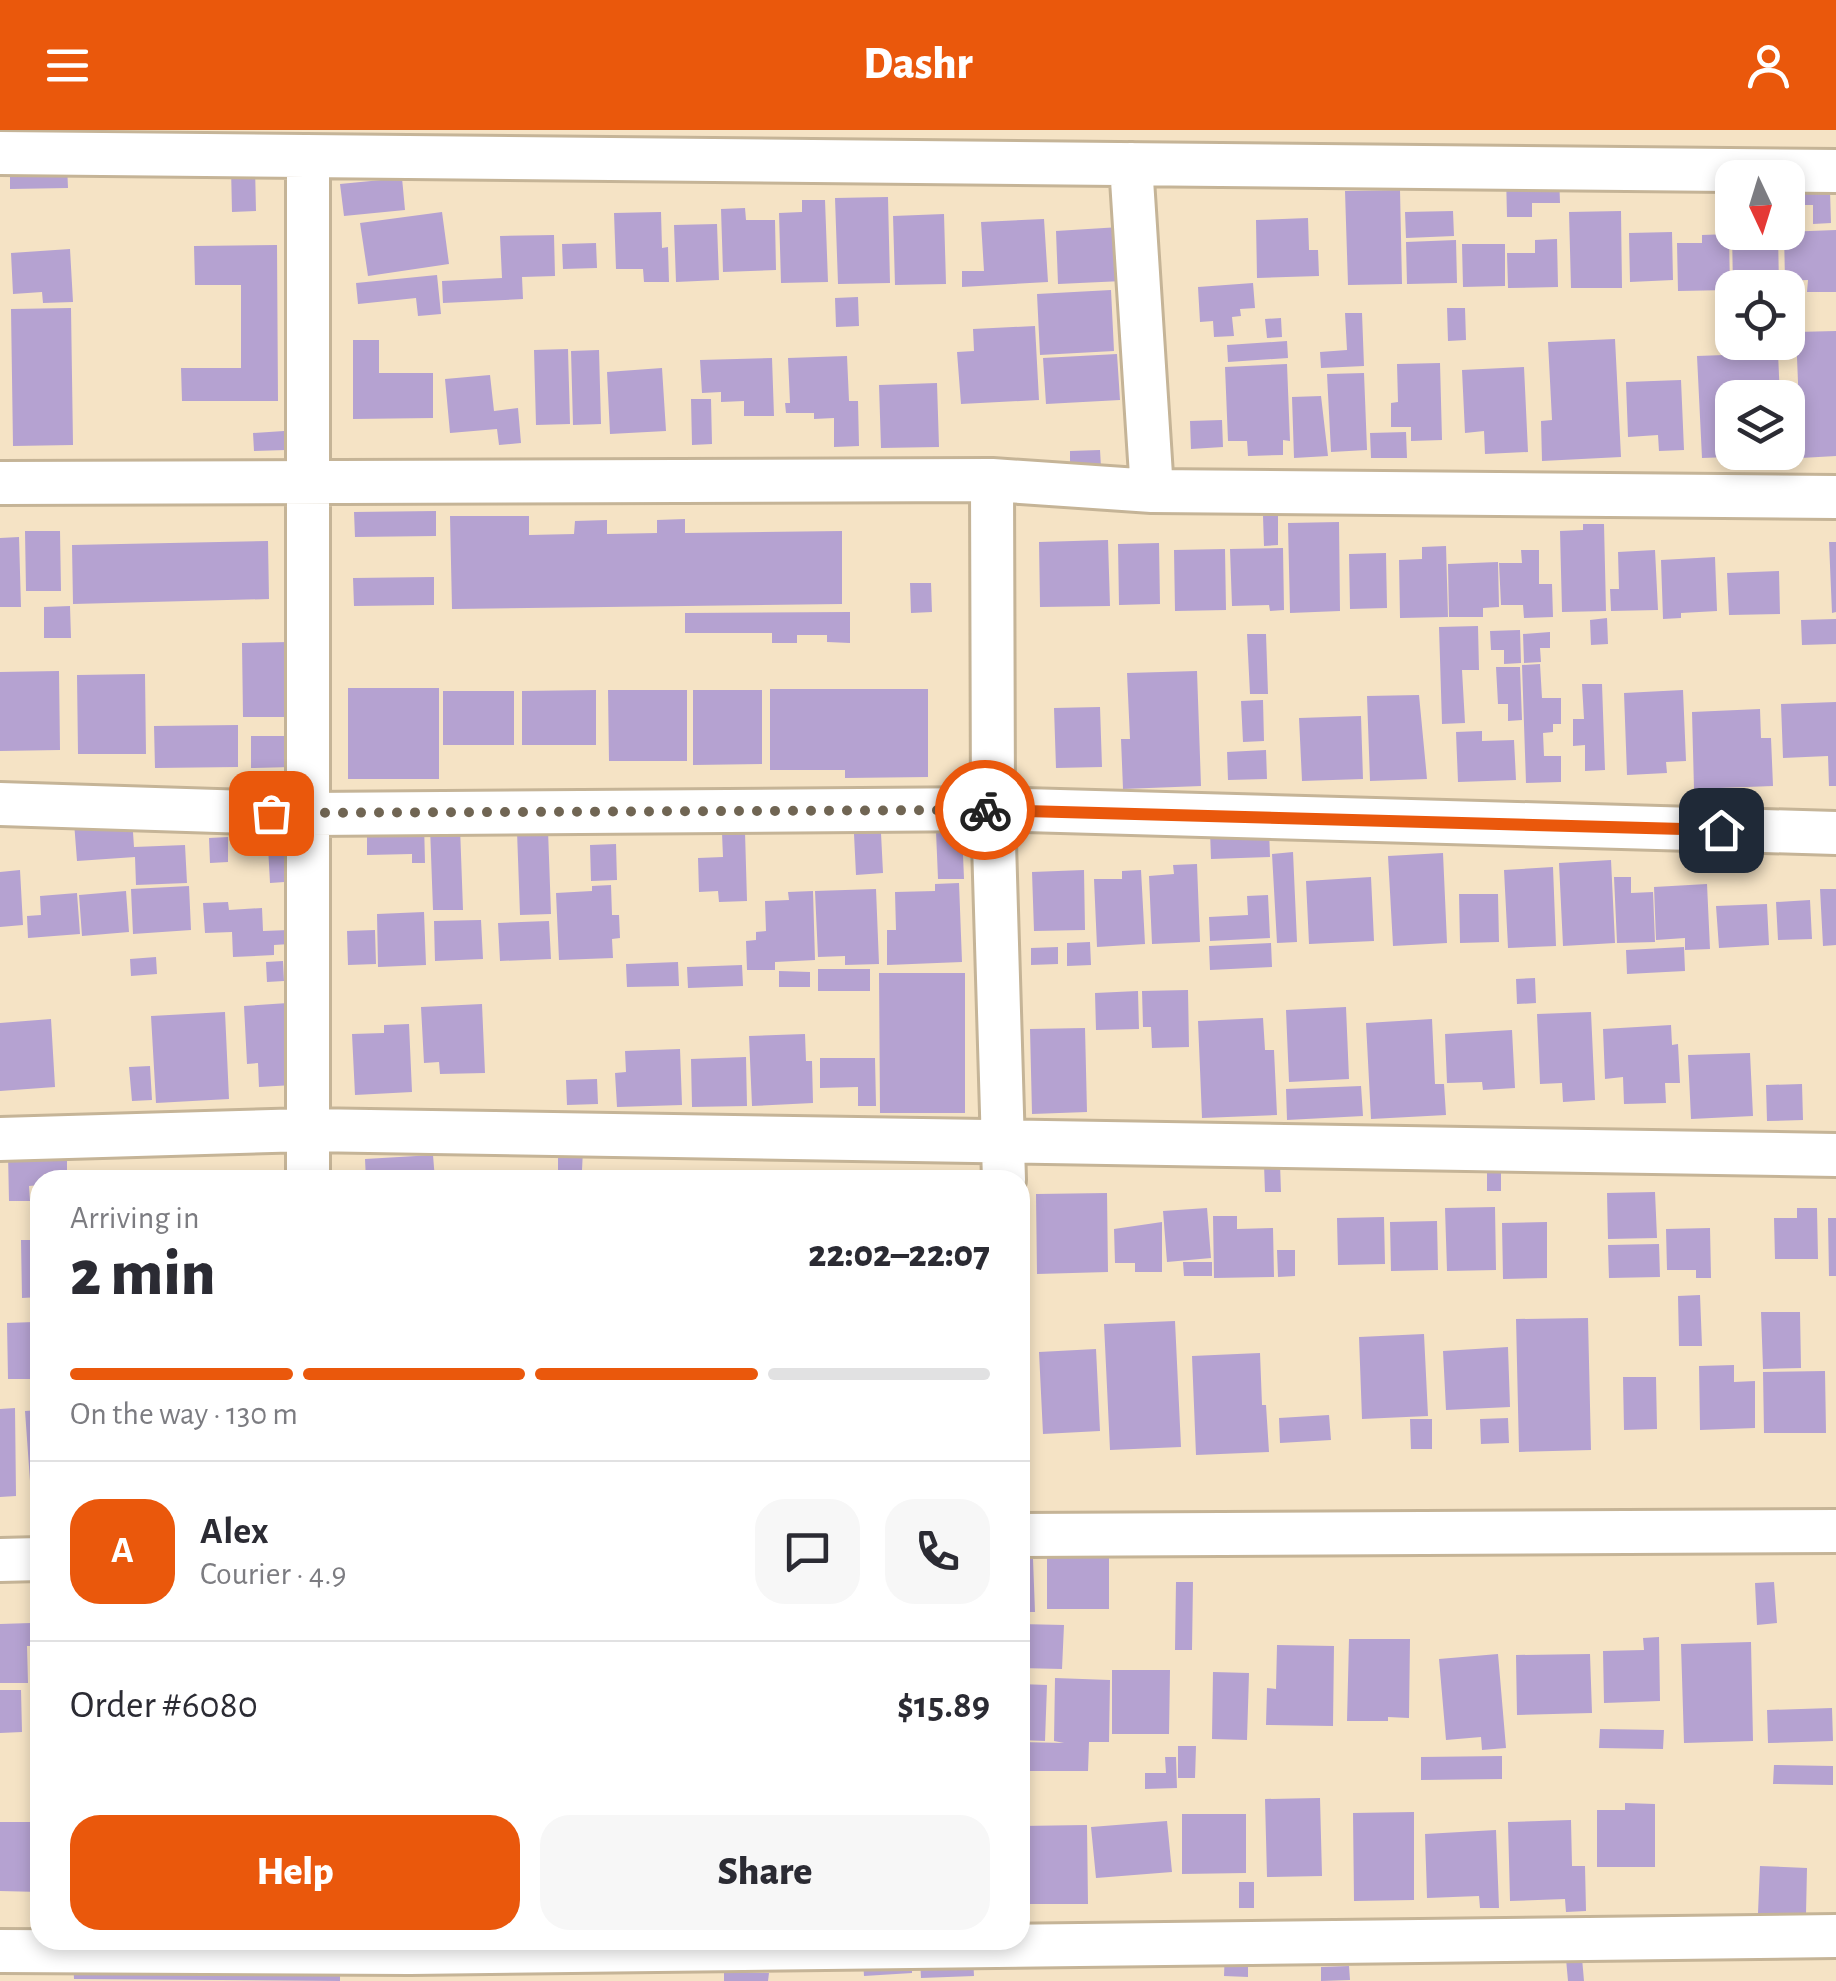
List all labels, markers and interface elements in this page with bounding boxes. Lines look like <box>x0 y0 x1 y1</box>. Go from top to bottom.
icon: menu <box>40 38 95 93</box>
icon: person <box>1741 38 1796 93</box>
text: Dashr <box>863 42 973 87</box>
north arrow <box>1715 160 1805 250</box>
map controls <box>1715 160 1805 470</box>
button: locate <box>1715 270 1805 360</box>
button: layers <box>1715 380 1805 470</box>
courier <box>935 760 1035 860</box>
pin <box>229 771 314 856</box>
icon: bike <box>958 783 1013 838</box>
icon: bag <box>244 786 299 841</box>
pin <box>1679 788 1764 873</box>
icon: home <box>1694 803 1749 858</box>
text: Arriving in <box>70 1202 199 1234</box>
text: 22:02–22:07 <box>808 1236 990 1274</box>
text: 2 min <box>70 1242 216 1307</box>
text: On the way · 130 m <box>70 1398 298 1430</box>
button: chat <box>755 1499 860 1604</box>
button: phone <box>885 1499 990 1604</box>
text: Alex <box>200 1513 269 1551</box>
text: A <box>111 1532 134 1570</box>
text: Courier · 4.9 <box>200 1558 347 1590</box>
text: Order #6080 <box>70 1687 258 1725</box>
text: $15.89 <box>897 1687 990 1725</box>
button: Help <box>70 1815 520 1930</box>
button: Share <box>540 1815 990 1930</box>

